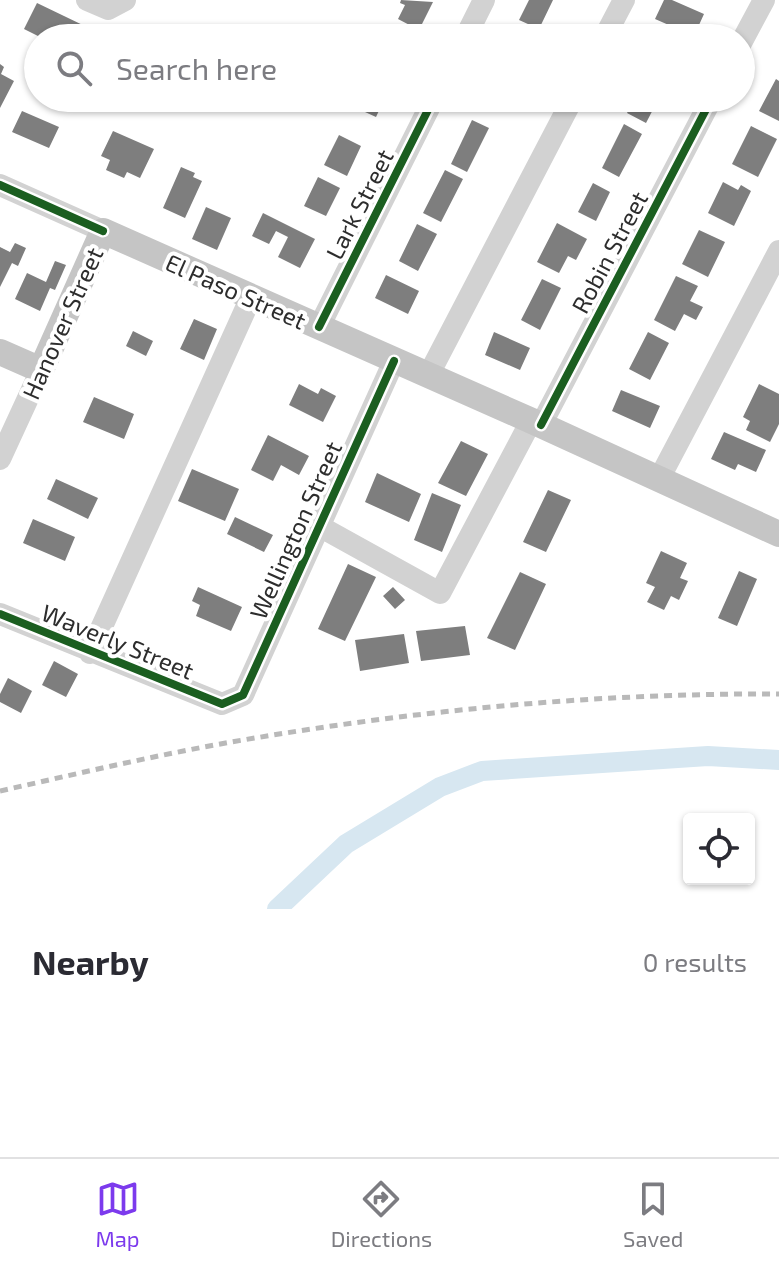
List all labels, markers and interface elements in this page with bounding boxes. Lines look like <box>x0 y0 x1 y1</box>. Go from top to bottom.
search box <box>24 24 755 112</box>
icon: search <box>52 46 96 90</box>
text: Search here <box>116 50 277 86</box>
street label: Lark Street <box>319 144 399 264</box>
street label: Robin Street <box>565 186 653 318</box>
street label: Hanover Street <box>16 243 108 403</box>
street label: El Paso Street <box>161 247 311 335</box>
street label: Wellington Street <box>243 437 347 623</box>
street label: Waverly Street <box>38 597 198 685</box>
map controls <box>683 813 755 885</box>
button: locate <box>683 813 755 885</box>
text: Nearby <box>32 941 149 982</box>
text: 0 results <box>643 946 747 977</box>
tab: Map <box>96 1177 140 1251</box>
tab: Directions <box>331 1177 432 1251</box>
tab: Saved <box>623 1177 683 1251</box>

